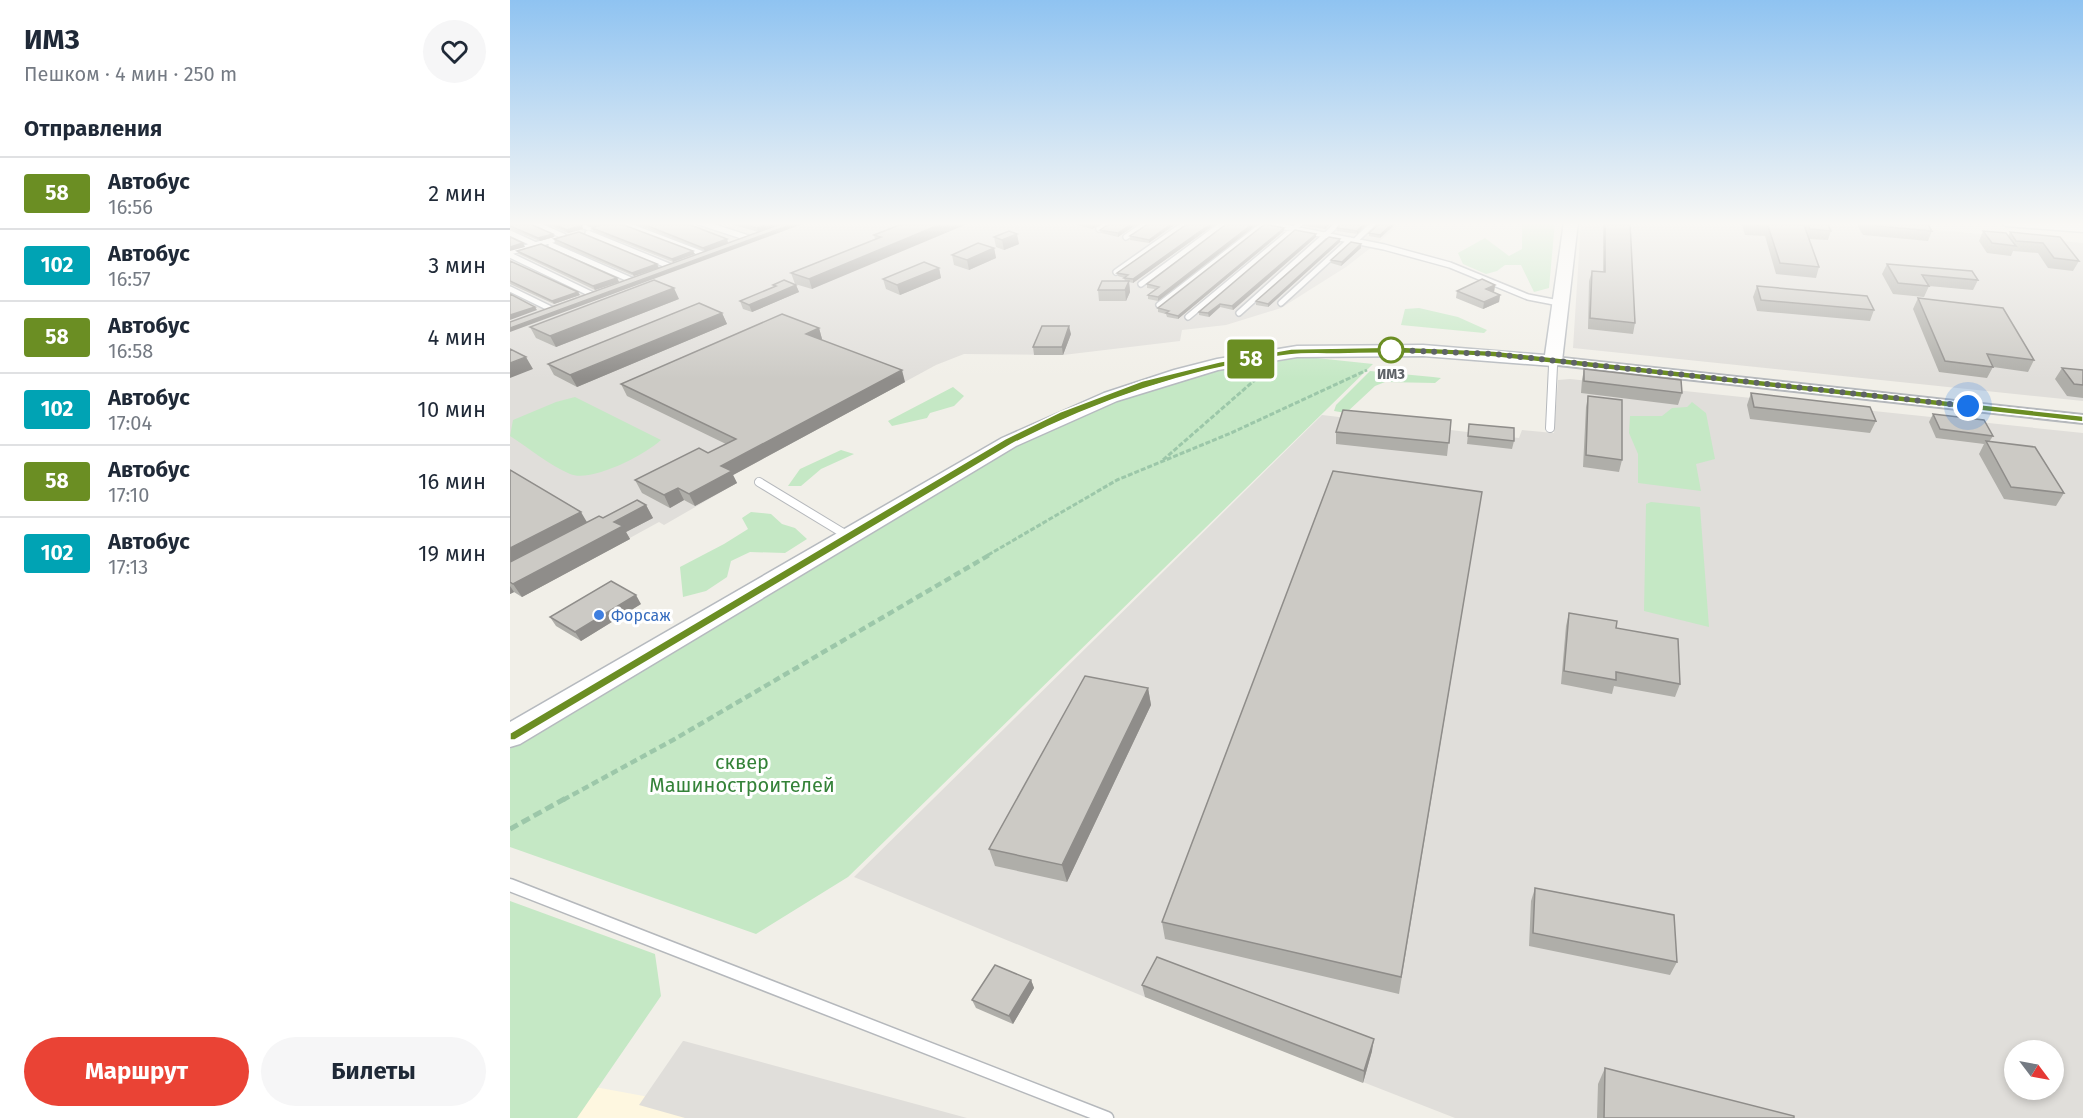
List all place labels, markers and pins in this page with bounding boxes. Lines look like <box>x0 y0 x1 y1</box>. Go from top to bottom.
marker: ИМЗ <box>1378 337 1404 363</box>
place label: ИМЗ <box>1377 366 1405 383</box>
place label: Форсаж <box>611 606 671 625</box>
marker: Форсаж <box>592 608 606 622</box>

